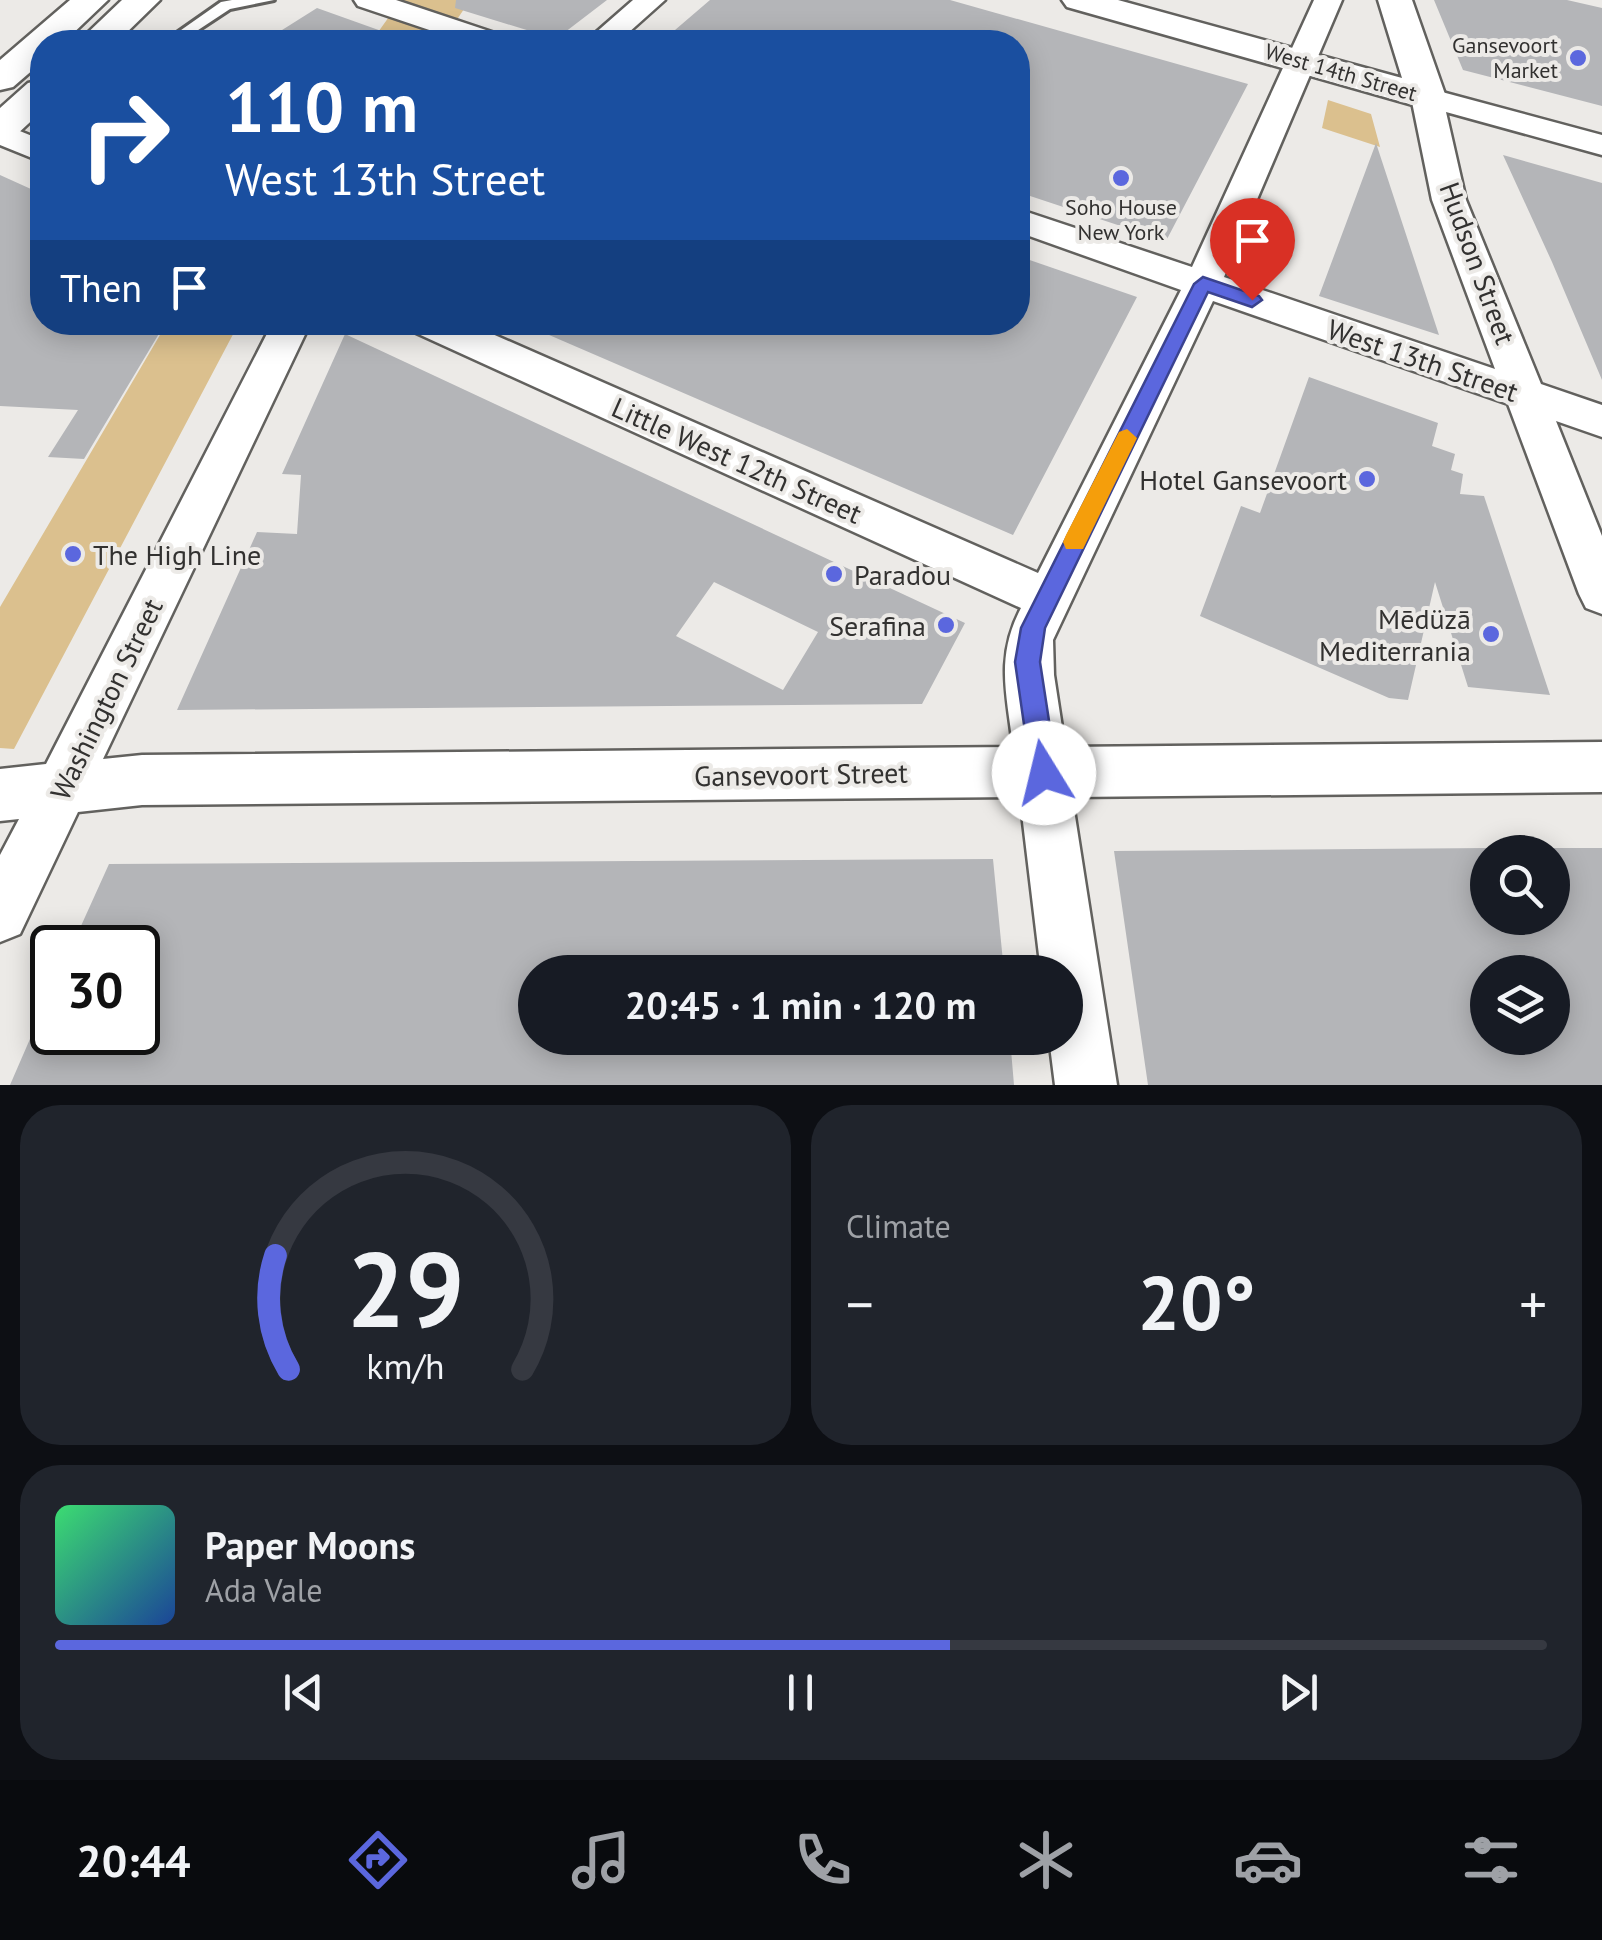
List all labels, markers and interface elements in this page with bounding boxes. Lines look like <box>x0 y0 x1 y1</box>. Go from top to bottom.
place label: Gansevoort Market <box>1452 31 1559 84</box>
street label: West 14th Street <box>1262 37 1421 107</box>
marker: Gansevoort Market <box>1567 47 1589 69</box>
text: 110 m <box>225 61 418 151</box>
icon: right <box>60 70 190 200</box>
text: West 13th Street <box>225 149 545 207</box>
marker: Soho House New York <box>1110 167 1132 189</box>
street label: Hudson Street <box>1432 177 1525 350</box>
place label: Soho House New York <box>1065 193 1177 246</box>
pin <box>1210 198 1295 301</box>
icon: arrive <box>1225 213 1280 268</box>
icon: arrive <box>162 260 217 315</box>
text: Then <box>60 263 142 312</box>
street label: West 13th Street <box>1323 310 1524 410</box>
street label: Little West 12th Street <box>606 388 868 532</box>
place label: Hotel Gansevoort <box>1139 461 1347 498</box>
marker: Hotel Gansevoort <box>1356 468 1378 490</box>
place label: The High Line <box>93 536 261 573</box>
marker: The High Line <box>62 543 84 565</box>
place label: Paradou <box>854 556 951 593</box>
marker: Paradou <box>823 563 845 585</box>
street label: Washington Street <box>41 592 171 806</box>
place label: Mēdüzā Mediterrania <box>1319 600 1471 669</box>
place label: Serafina <box>829 607 926 644</box>
marker: Serafina <box>935 614 957 636</box>
marker: Mēdüzā Mediterrania <box>1480 623 1502 645</box>
position arrow <box>992 721 1096 825</box>
street label: Gansevoort Street <box>694 754 909 794</box>
map controls <box>1470 835 1570 1055</box>
button: search <box>1470 835 1570 935</box>
speed limit sign: 30 <box>30 925 160 1055</box>
button: layers <box>1470 955 1570 1055</box>
text: 20:45 · 1 min · 120 m <box>625 980 976 1029</box>
text: Climate <box>846 1205 951 1247</box>
text: 29 <box>347 1221 464 1356</box>
text: 20° <box>1138 1254 1255 1351</box>
text: − <box>846 1268 874 1339</box>
text: + <box>1519 1268 1547 1339</box>
text: km/h <box>366 1343 445 1389</box>
text: Paper Moons <box>205 1520 415 1569</box>
text: Ada Vale <box>205 1569 322 1611</box>
icon: previous <box>276 1665 331 1720</box>
icon: pause <box>773 1665 828 1720</box>
icon: next <box>1271 1665 1326 1720</box>
icon: directions <box>343 1825 413 1895</box>
icon: music <box>566 1825 636 1895</box>
icon: phone <box>788 1825 858 1895</box>
icon: climate <box>1011 1825 1081 1895</box>
icon: car <box>1233 1825 1303 1895</box>
icon: filters <box>1456 1825 1526 1895</box>
text: 20:44 <box>76 1831 190 1889</box>

